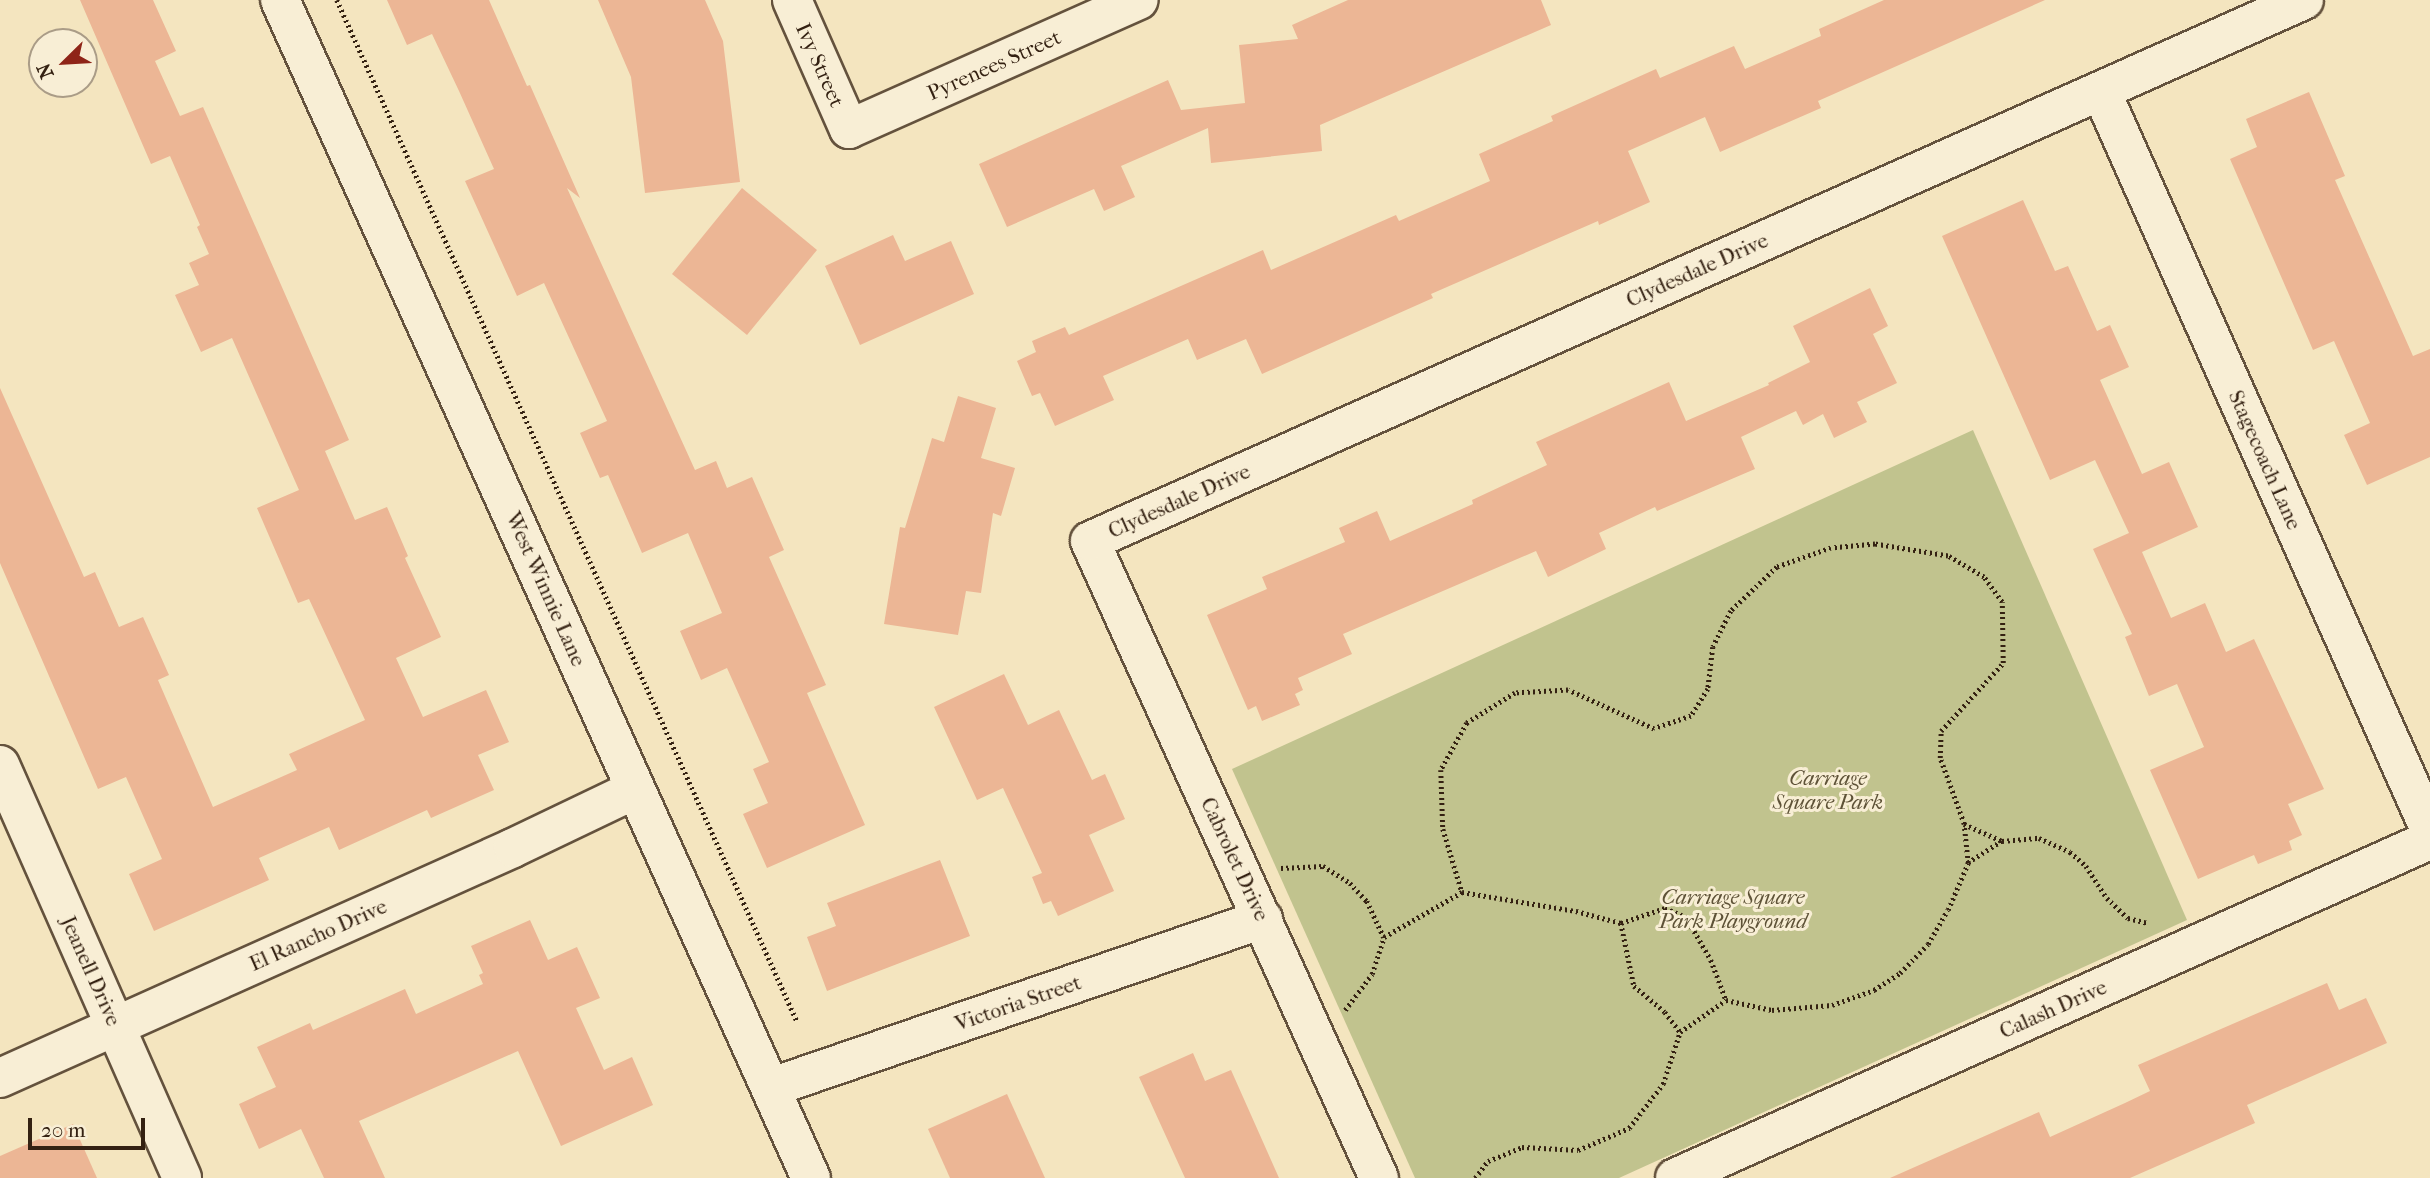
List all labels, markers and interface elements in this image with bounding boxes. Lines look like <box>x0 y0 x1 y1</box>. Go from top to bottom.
street label: Ivy Street <box>790 19 850 111</box>
street label: Pyrenees Street <box>923 24 1065 106</box>
north arrow <box>28 28 98 98</box>
text: N <box>33 60 59 82</box>
street label: Clydesdale Drive <box>1622 227 1772 313</box>
street label: Stagecoach Lane <box>2223 387 2307 533</box>
street label: Clydesdale Drive <box>1104 458 1254 544</box>
street label: West Winnie Lane <box>501 508 591 670</box>
park label: Carriage Square Park <box>1773 765 1883 815</box>
street label: Cabrolet Drive <box>1195 793 1275 925</box>
park label: Carriage Square Park Playground <box>1659 884 1807 934</box>
street label: El Rancho Drive <box>245 893 391 977</box>
street label: Jeanell Drive <box>56 912 126 1030</box>
street label: Victoria Street <box>952 970 1084 1036</box>
street label: Calash Drive <box>1996 974 2110 1044</box>
scale bar <box>32 1104 149 1148</box>
text: 20 m <box>41 1118 85 1142</box>

